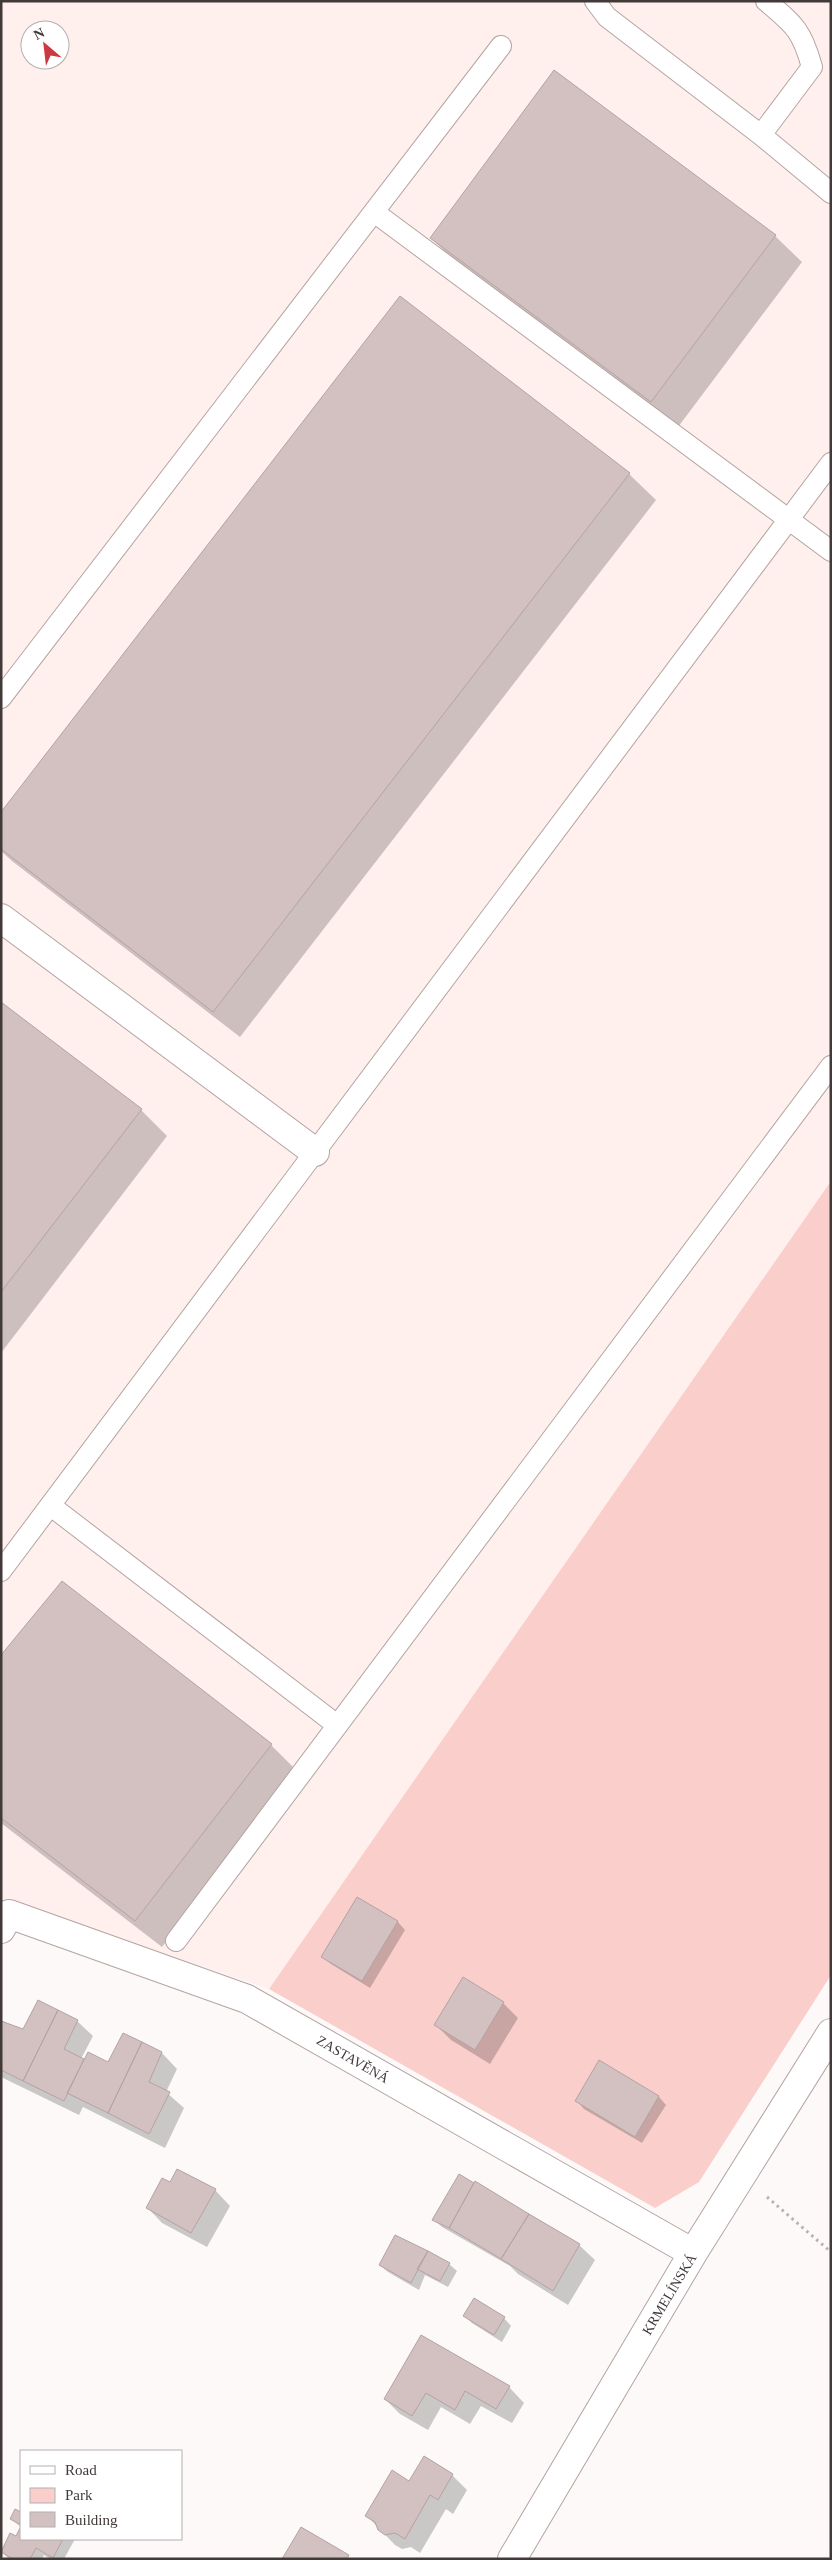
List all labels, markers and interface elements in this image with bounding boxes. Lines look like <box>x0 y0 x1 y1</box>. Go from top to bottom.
north arrow <box>20 20 70 70</box>
text: N <box>31 25 47 43</box>
street label: ZASTAVĚNÁ <box>314 2032 393 2087</box>
street label: KRMELÍNSKÁ <box>639 2250 700 2337</box>
legend <box>20 2450 182 2540</box>
text: Road <box>65 2462 97 2478</box>
text: Park <box>65 2487 93 2503</box>
text: Building <box>65 2512 118 2528</box>

